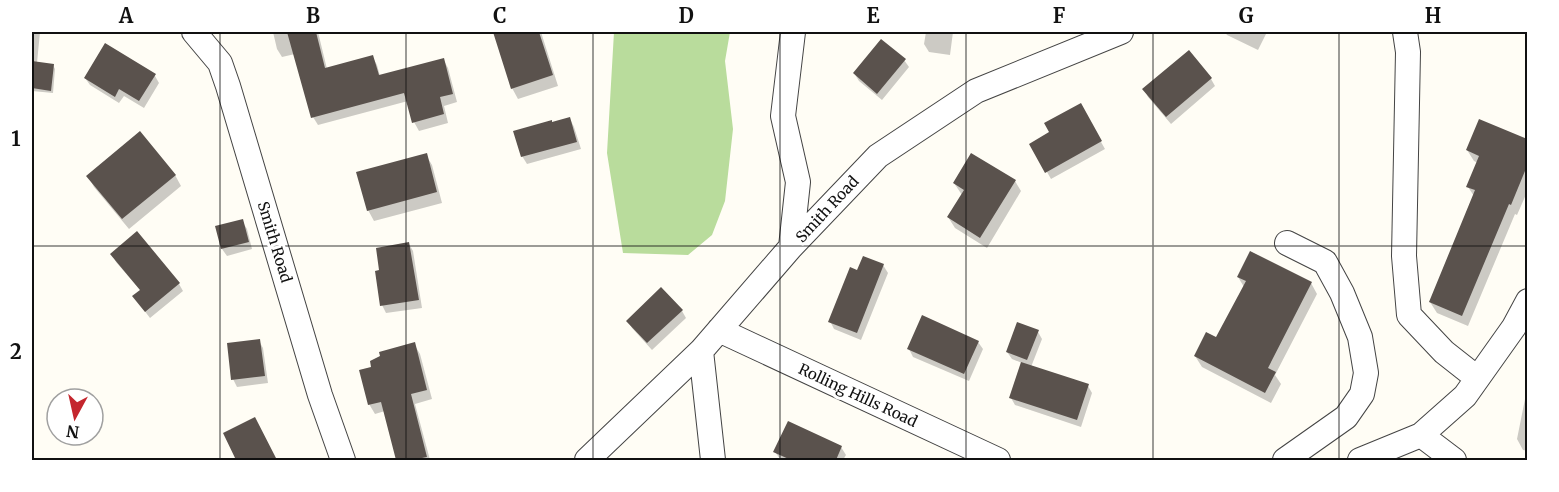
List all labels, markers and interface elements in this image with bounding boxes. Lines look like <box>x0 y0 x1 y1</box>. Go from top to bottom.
text: A <box>118 3 134 28</box>
text: B <box>306 3 320 28</box>
text: C <box>493 3 507 28</box>
text: D <box>678 3 694 28</box>
text: E <box>866 3 880 28</box>
text: F <box>1053 3 1066 28</box>
text: G <box>1239 3 1254 28</box>
text: H <box>1425 3 1441 28</box>
text: 1 <box>11 126 21 151</box>
street label: Smith Road <box>791 172 863 246</box>
street label: Smith Road <box>254 199 296 285</box>
text: 2 <box>10 339 22 364</box>
street label: Rolling Hills Road <box>796 359 920 431</box>
north arrow <box>45 387 105 447</box>
text: N <box>65 421 81 443</box>

